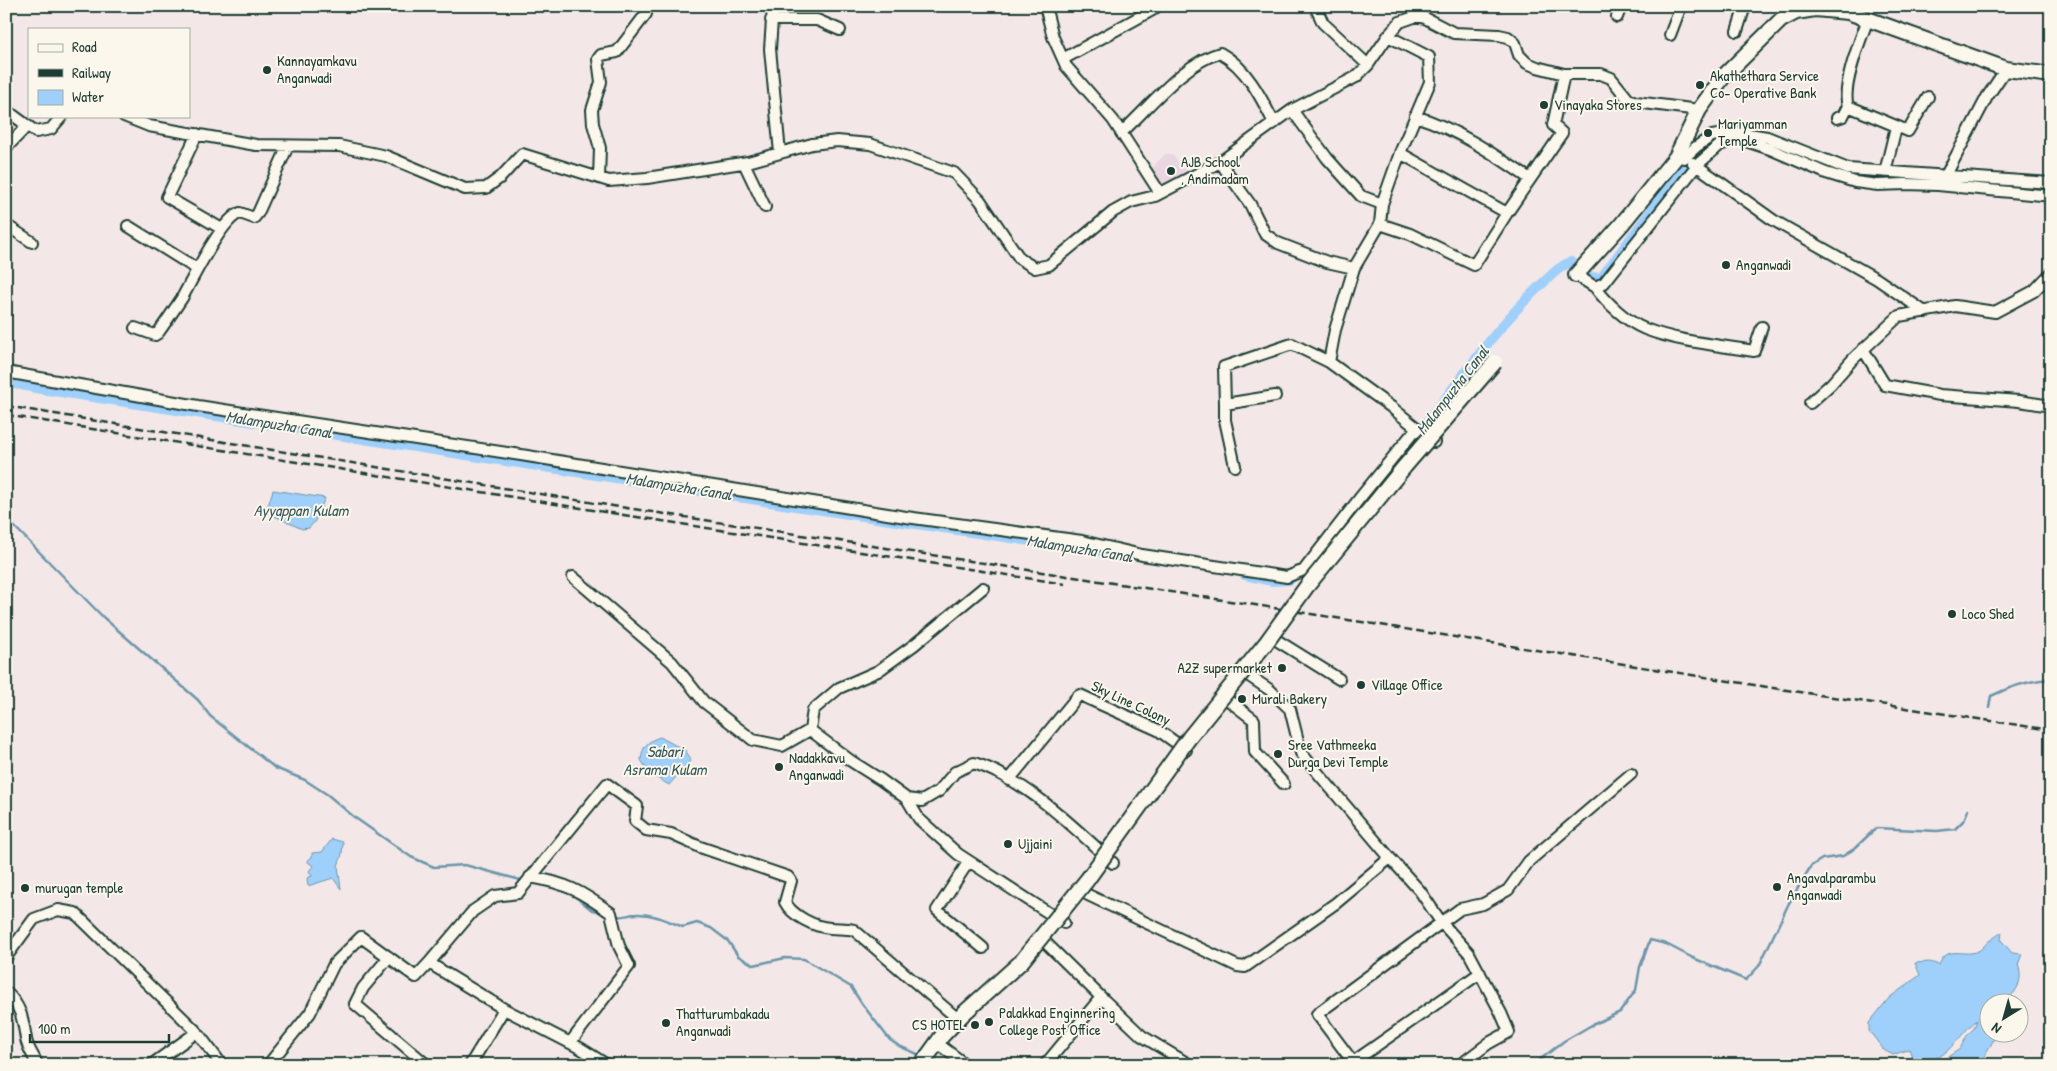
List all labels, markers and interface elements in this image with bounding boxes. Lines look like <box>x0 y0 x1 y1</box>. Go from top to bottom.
legend <box>28 28 190 118</box>
text: Road <box>72 36 97 57</box>
place label: Kannayamkavu Anganwadi <box>277 50 357 88</box>
text: Railway <box>72 62 111 83</box>
marker: Kannayamkavu Anganwadi <box>261 64 273 76</box>
place label: Akathethara Service Co- Operative Bank <box>1710 65 1819 103</box>
marker: Akathethara Service Co- Operative Bank <box>1694 79 1706 91</box>
text: Water <box>72 86 104 107</box>
place label: Vinayaka Stores <box>1554 94 1642 115</box>
marker: Vinayaka Stores <box>1538 99 1550 111</box>
place label: Mariyamman Temple <box>1718 113 1787 151</box>
marker: Mariyamman Temple <box>1702 127 1714 139</box>
place label: AJB School , Andimadam <box>1181 151 1249 189</box>
marker: AJB School , Andimadam <box>1165 165 1177 177</box>
place label: Anganwadi <box>1736 254 1791 275</box>
marker: Anganwadi <box>1720 259 1732 271</box>
water label: Malampuzha Canal <box>1410 341 1494 439</box>
water label: Malampuzha Canal <box>225 405 334 443</box>
water label: Malampuzha Canal <box>625 467 734 505</box>
water label: Ayyappan Kulam <box>254 499 349 521</box>
water label: Malampuzha Canal <box>1026 529 1135 567</box>
place label: Loco Shed <box>1962 603 2014 624</box>
marker: Loco Shed <box>1946 608 1958 620</box>
place label: A2Z supermarket <box>1177 657 1273 678</box>
marker: A2Z supermarket <box>1276 662 1288 674</box>
place label: Village Office <box>1371 674 1443 695</box>
street label: Sky Line Colony <box>1088 675 1174 730</box>
marker: Village Office <box>1355 679 1367 691</box>
place label: Murali Bakery <box>1252 688 1327 709</box>
marker: Murali Bakery <box>1236 693 1248 705</box>
place label: Sree Vathmeeka Durga Devi Temple <box>1288 734 1388 772</box>
water label: Sabari Asrama Kulam <box>623 740 708 780</box>
place label: Nadakkavu Anganwadi <box>789 747 845 785</box>
marker: Sree Vathmeeka Durga Devi Temple <box>1272 748 1284 760</box>
marker: Nadakkavu Anganwadi <box>773 761 785 773</box>
place label: Ujjaini <box>1018 833 1053 854</box>
marker: Ujjaini <box>1002 838 1014 850</box>
place label: Angavalparambu Anganwadi <box>1787 867 1876 905</box>
place label: murugan temple <box>35 877 124 898</box>
marker: Angavalparambu Anganwadi <box>1771 881 1783 893</box>
marker: murugan temple <box>19 882 31 894</box>
north arrow <box>1980 994 2030 1044</box>
place label: Palakkad Enginnering College Post Office <box>999 1002 1115 1040</box>
place label: Thatturumbakadu Anganwadi <box>676 1003 770 1041</box>
scale bar <box>30 1011 169 1043</box>
place label: CS HOTEL <box>912 1014 965 1035</box>
marker: Palakkad Enginnering College Post Office <box>983 1016 995 1028</box>
marker: Thatturumbakadu Anganwadi <box>660 1017 672 1029</box>
text: 100 m <box>38 1018 71 1039</box>
marker: CS HOTEL <box>969 1019 981 1031</box>
text: N <box>1987 1019 2005 1039</box>

